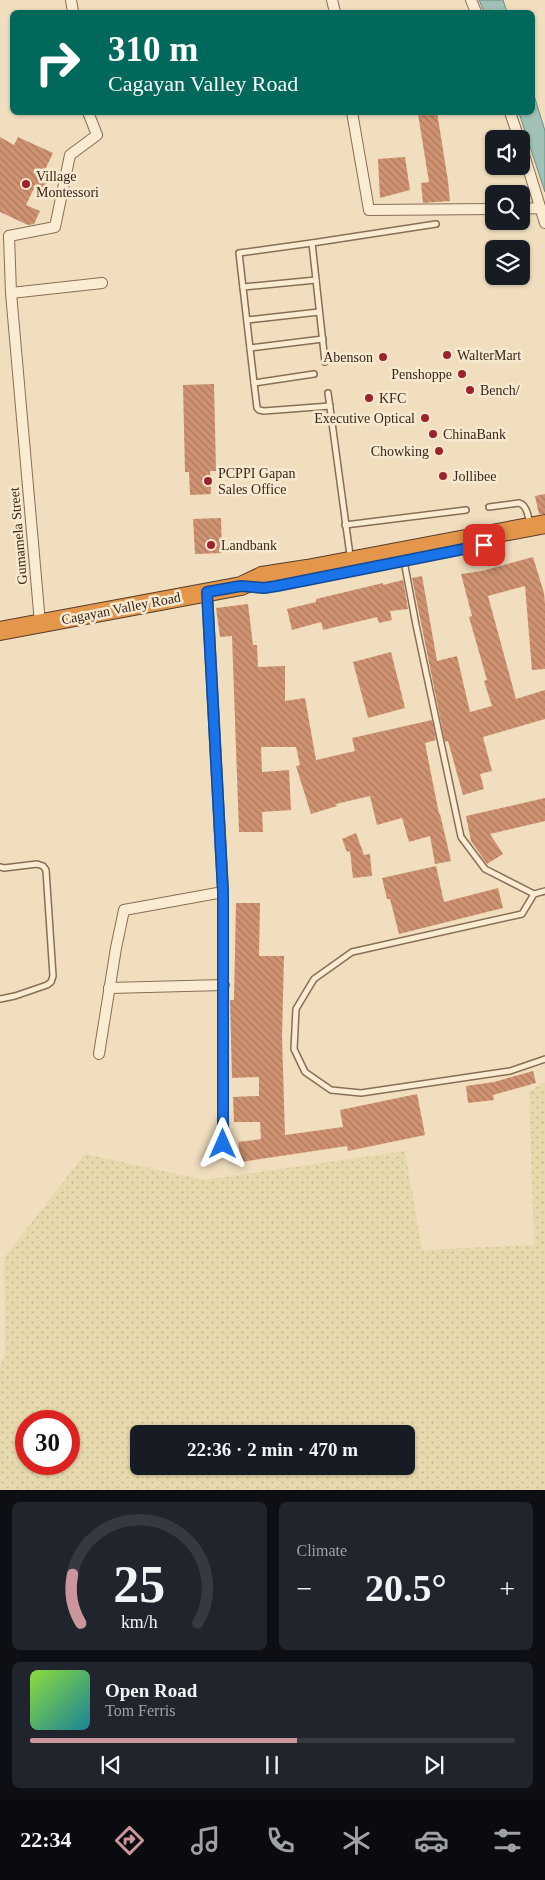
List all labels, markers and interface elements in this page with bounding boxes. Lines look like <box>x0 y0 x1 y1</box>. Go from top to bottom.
icon: right <box>25 30 90 95</box>
text: 310 m <box>108 30 198 69</box>
text: Cagayan Valley Road <box>108 71 298 96</box>
map controls <box>485 130 530 285</box>
button: sound <box>485 130 530 175</box>
place label: Village Montessori <box>36 169 99 200</box>
marker: Village Montessori <box>20 178 32 190</box>
button: search <box>485 185 530 230</box>
button: layers <box>485 240 530 285</box>
place label: WalterMart <box>457 348 521 363</box>
marker: WalterMart <box>441 349 453 361</box>
place label: Abenson <box>323 350 373 365</box>
marker: Abenson <box>377 351 389 363</box>
place label: Penshoppe <box>391 367 452 382</box>
marker: Penshoppe <box>456 368 468 380</box>
place label: Bench/ <box>480 383 520 398</box>
marker: Bench/ <box>464 384 476 396</box>
place label: KFC <box>379 391 406 406</box>
marker: KFC <box>363 392 375 404</box>
place label: Executive Optical <box>314 411 415 426</box>
marker: Executive Optical <box>419 412 431 424</box>
place label: ChinaBank <box>443 427 506 442</box>
marker: ChinaBank <box>427 428 439 440</box>
place label: Chowking <box>371 444 429 459</box>
marker: Chowking <box>433 445 445 457</box>
place label: PCPPI Gapan Sales Office <box>218 466 295 497</box>
place label: Jollibee <box>453 469 497 484</box>
marker: Jollibee <box>437 470 449 482</box>
marker: PCPPI Gapan Sales Office <box>202 475 214 487</box>
street label: Gumamela Street <box>7 487 30 585</box>
pin <box>463 524 505 566</box>
icon: arrive <box>470 531 498 559</box>
place label: Landbank <box>221 538 277 553</box>
marker: Landbank <box>205 539 217 551</box>
street label: Cagayan Valley Road <box>60 590 182 627</box>
position arrow <box>196 1117 248 1169</box>
speed limit sign: 30 <box>15 1410 80 1475</box>
text: 22:36 · 2 min · 470 m <box>187 1439 358 1460</box>
text: Climate <box>297 1542 347 1559</box>
text: 25 <box>113 1556 165 1613</box>
text: 20.5° <box>365 1567 447 1609</box>
text: − <box>297 1573 312 1604</box>
text: + <box>499 1573 515 1604</box>
text: km/h <box>121 1612 158 1632</box>
text: Open Road <box>105 1680 197 1701</box>
text: Tom Ferris <box>105 1702 175 1719</box>
icon: previous <box>97 1751 125 1779</box>
icon: pause <box>258 1751 286 1779</box>
icon: next <box>420 1751 448 1779</box>
icon: directions <box>112 1823 147 1858</box>
icon: music <box>188 1823 223 1858</box>
icon: phone <box>263 1823 298 1858</box>
icon: climate <box>339 1823 374 1858</box>
icon: car <box>414 1823 449 1858</box>
icon: filters <box>490 1823 525 1858</box>
text: 22:34 <box>20 1827 72 1852</box>

